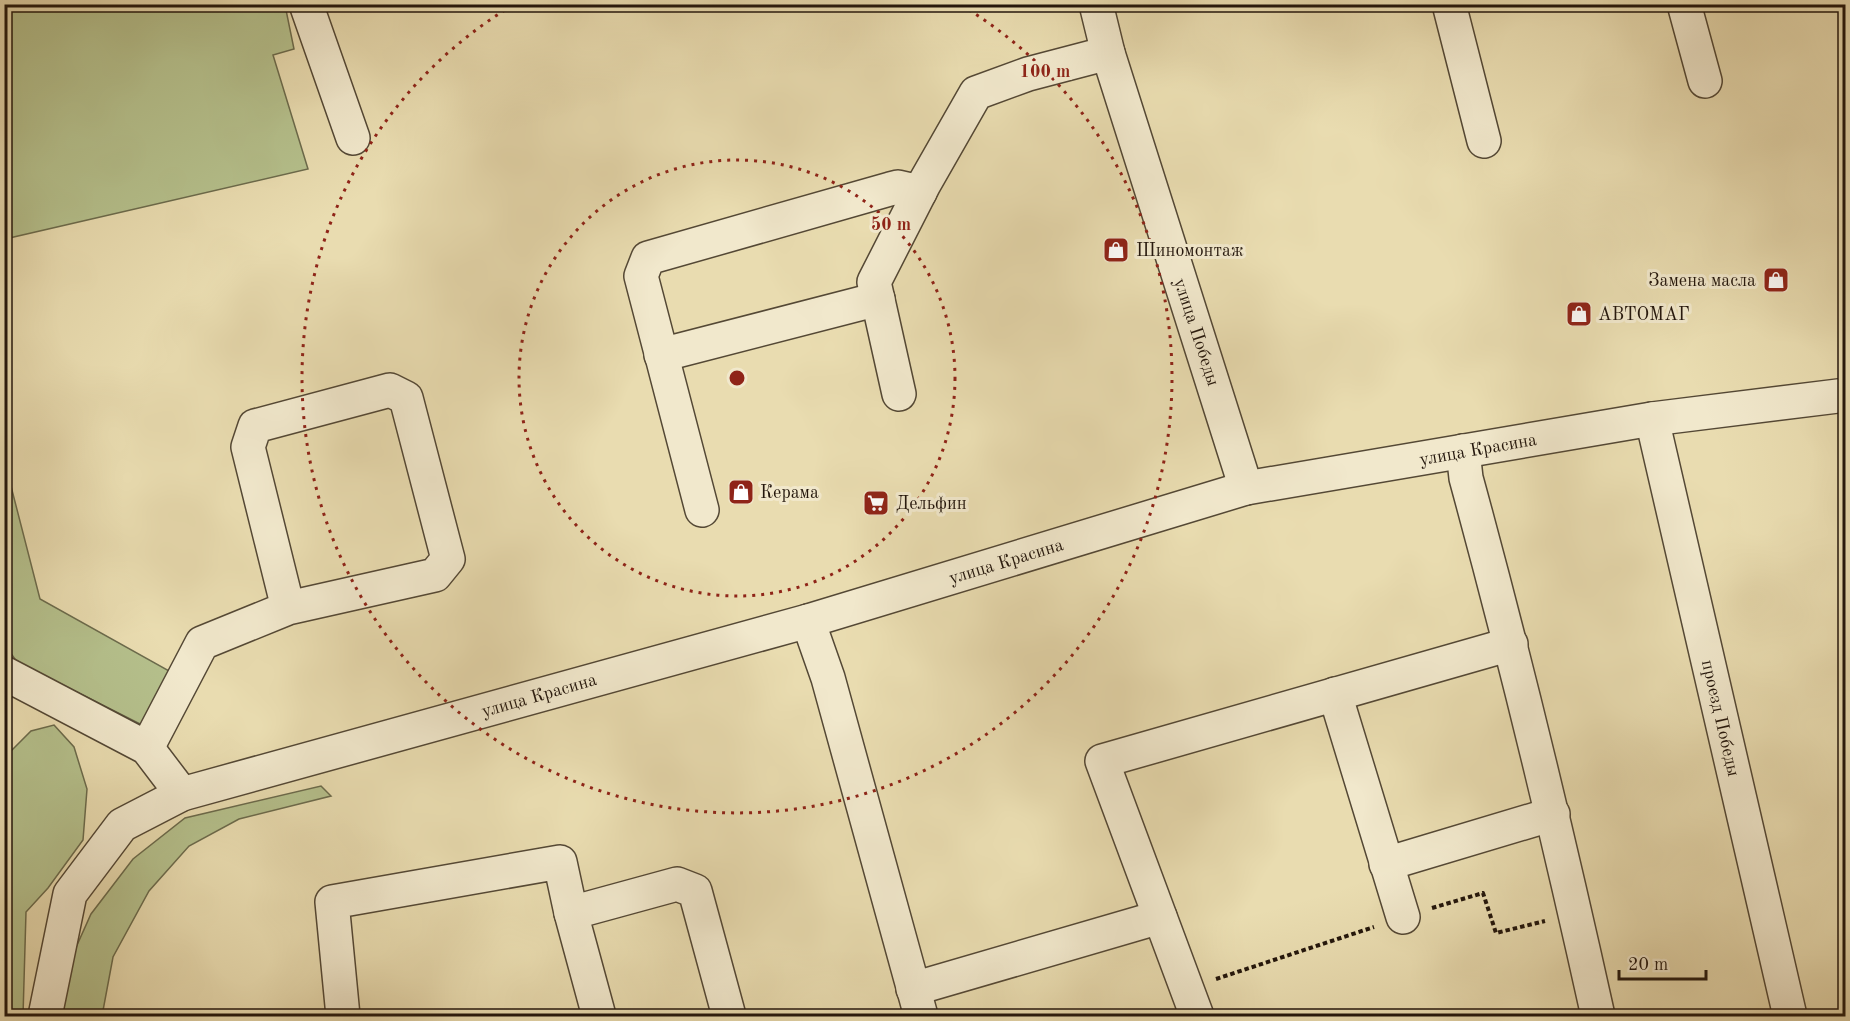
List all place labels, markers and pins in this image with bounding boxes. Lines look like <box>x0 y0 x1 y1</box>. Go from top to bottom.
shop icon: Шиномонтаж <box>1101 235 1131 265</box>
place label: Шиномонтаж <box>1136 242 1244 260</box>
shop icon: Замена масла <box>1761 265 1791 295</box>
place label: Замена масла <box>1648 272 1756 290</box>
shop icon: АВТОМАГ <box>1564 299 1594 329</box>
place label: АВТОМАГ <box>1598 306 1690 324</box>
centre of rings <box>727 368 747 388</box>
shop icon: Керама <box>726 477 756 507</box>
place label: Керама <box>760 484 819 502</box>
supermarket icon: Дельфин <box>861 488 891 518</box>
place label: Дельфин <box>896 495 967 514</box>

